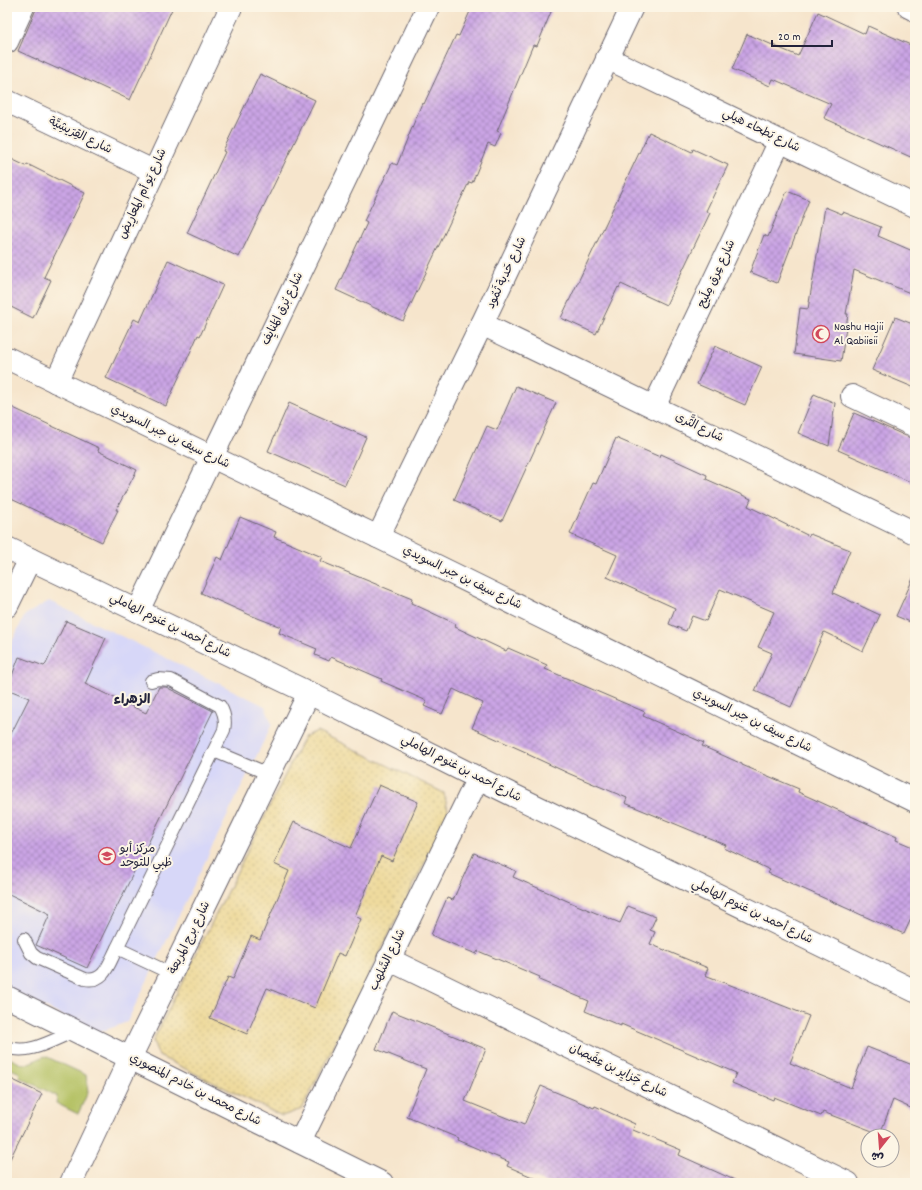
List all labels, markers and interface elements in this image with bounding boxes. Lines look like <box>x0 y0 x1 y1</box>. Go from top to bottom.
scale bar <box>772 22 832 48</box>
text: 20 m <box>778 29 801 46</box>
street label: شارع بَطحاء هيلي <box>719 105 803 158</box>
street label: شارع القِرَيشِيَّة <box>45 113 115 159</box>
street label: شارع يَو أم المِعارِيض <box>115 146 171 242</box>
street label: شارع حَدبة ثَمُود <box>482 234 531 312</box>
street label: شارع عِرق مِلَيح <box>692 237 740 311</box>
street label: شارع بُرق المَنايِف <box>258 270 308 348</box>
place label: Nashu Hajii Al Qabiisii <box>834 319 883 350</box>
mosque icon: Nashu Hajii Al Qabiisii <box>811 324 831 344</box>
street label: شارع سيف بن جبر السويدي <box>108 401 232 473</box>
street label: شارع الثَّرى <box>672 406 728 447</box>
street label: شارع سيف بن جبر السويدي <box>400 542 524 614</box>
street label: شارع أحمد بن غنوم الهاملي <box>106 589 233 664</box>
street label: شارع سيف بن جبر السويدي <box>690 685 814 757</box>
district label: الزهراء <box>114 691 150 710</box>
street label: شارع أحمد بن غنوم الهاملي <box>398 731 524 808</box>
place label: مركز أبو ظبي للتوحد <box>119 841 172 873</box>
school or university icon: مركز أبو ظبي للتوحد <box>97 846 117 866</box>
street label: شارع أحمد بن غنوم الهاملي <box>688 875 815 950</box>
street label: شارع برج المربعة <box>165 899 215 977</box>
street label: شارع السَّلهب <box>366 926 410 994</box>
street label: شارع جَزايِر بن عِفَيصان <box>566 1039 670 1102</box>
street label: شارع محمد بن خادم المنصوري <box>126 1049 264 1131</box>
north arrow <box>860 1128 900 1168</box>
text: ش <box>870 1146 886 1165</box>

